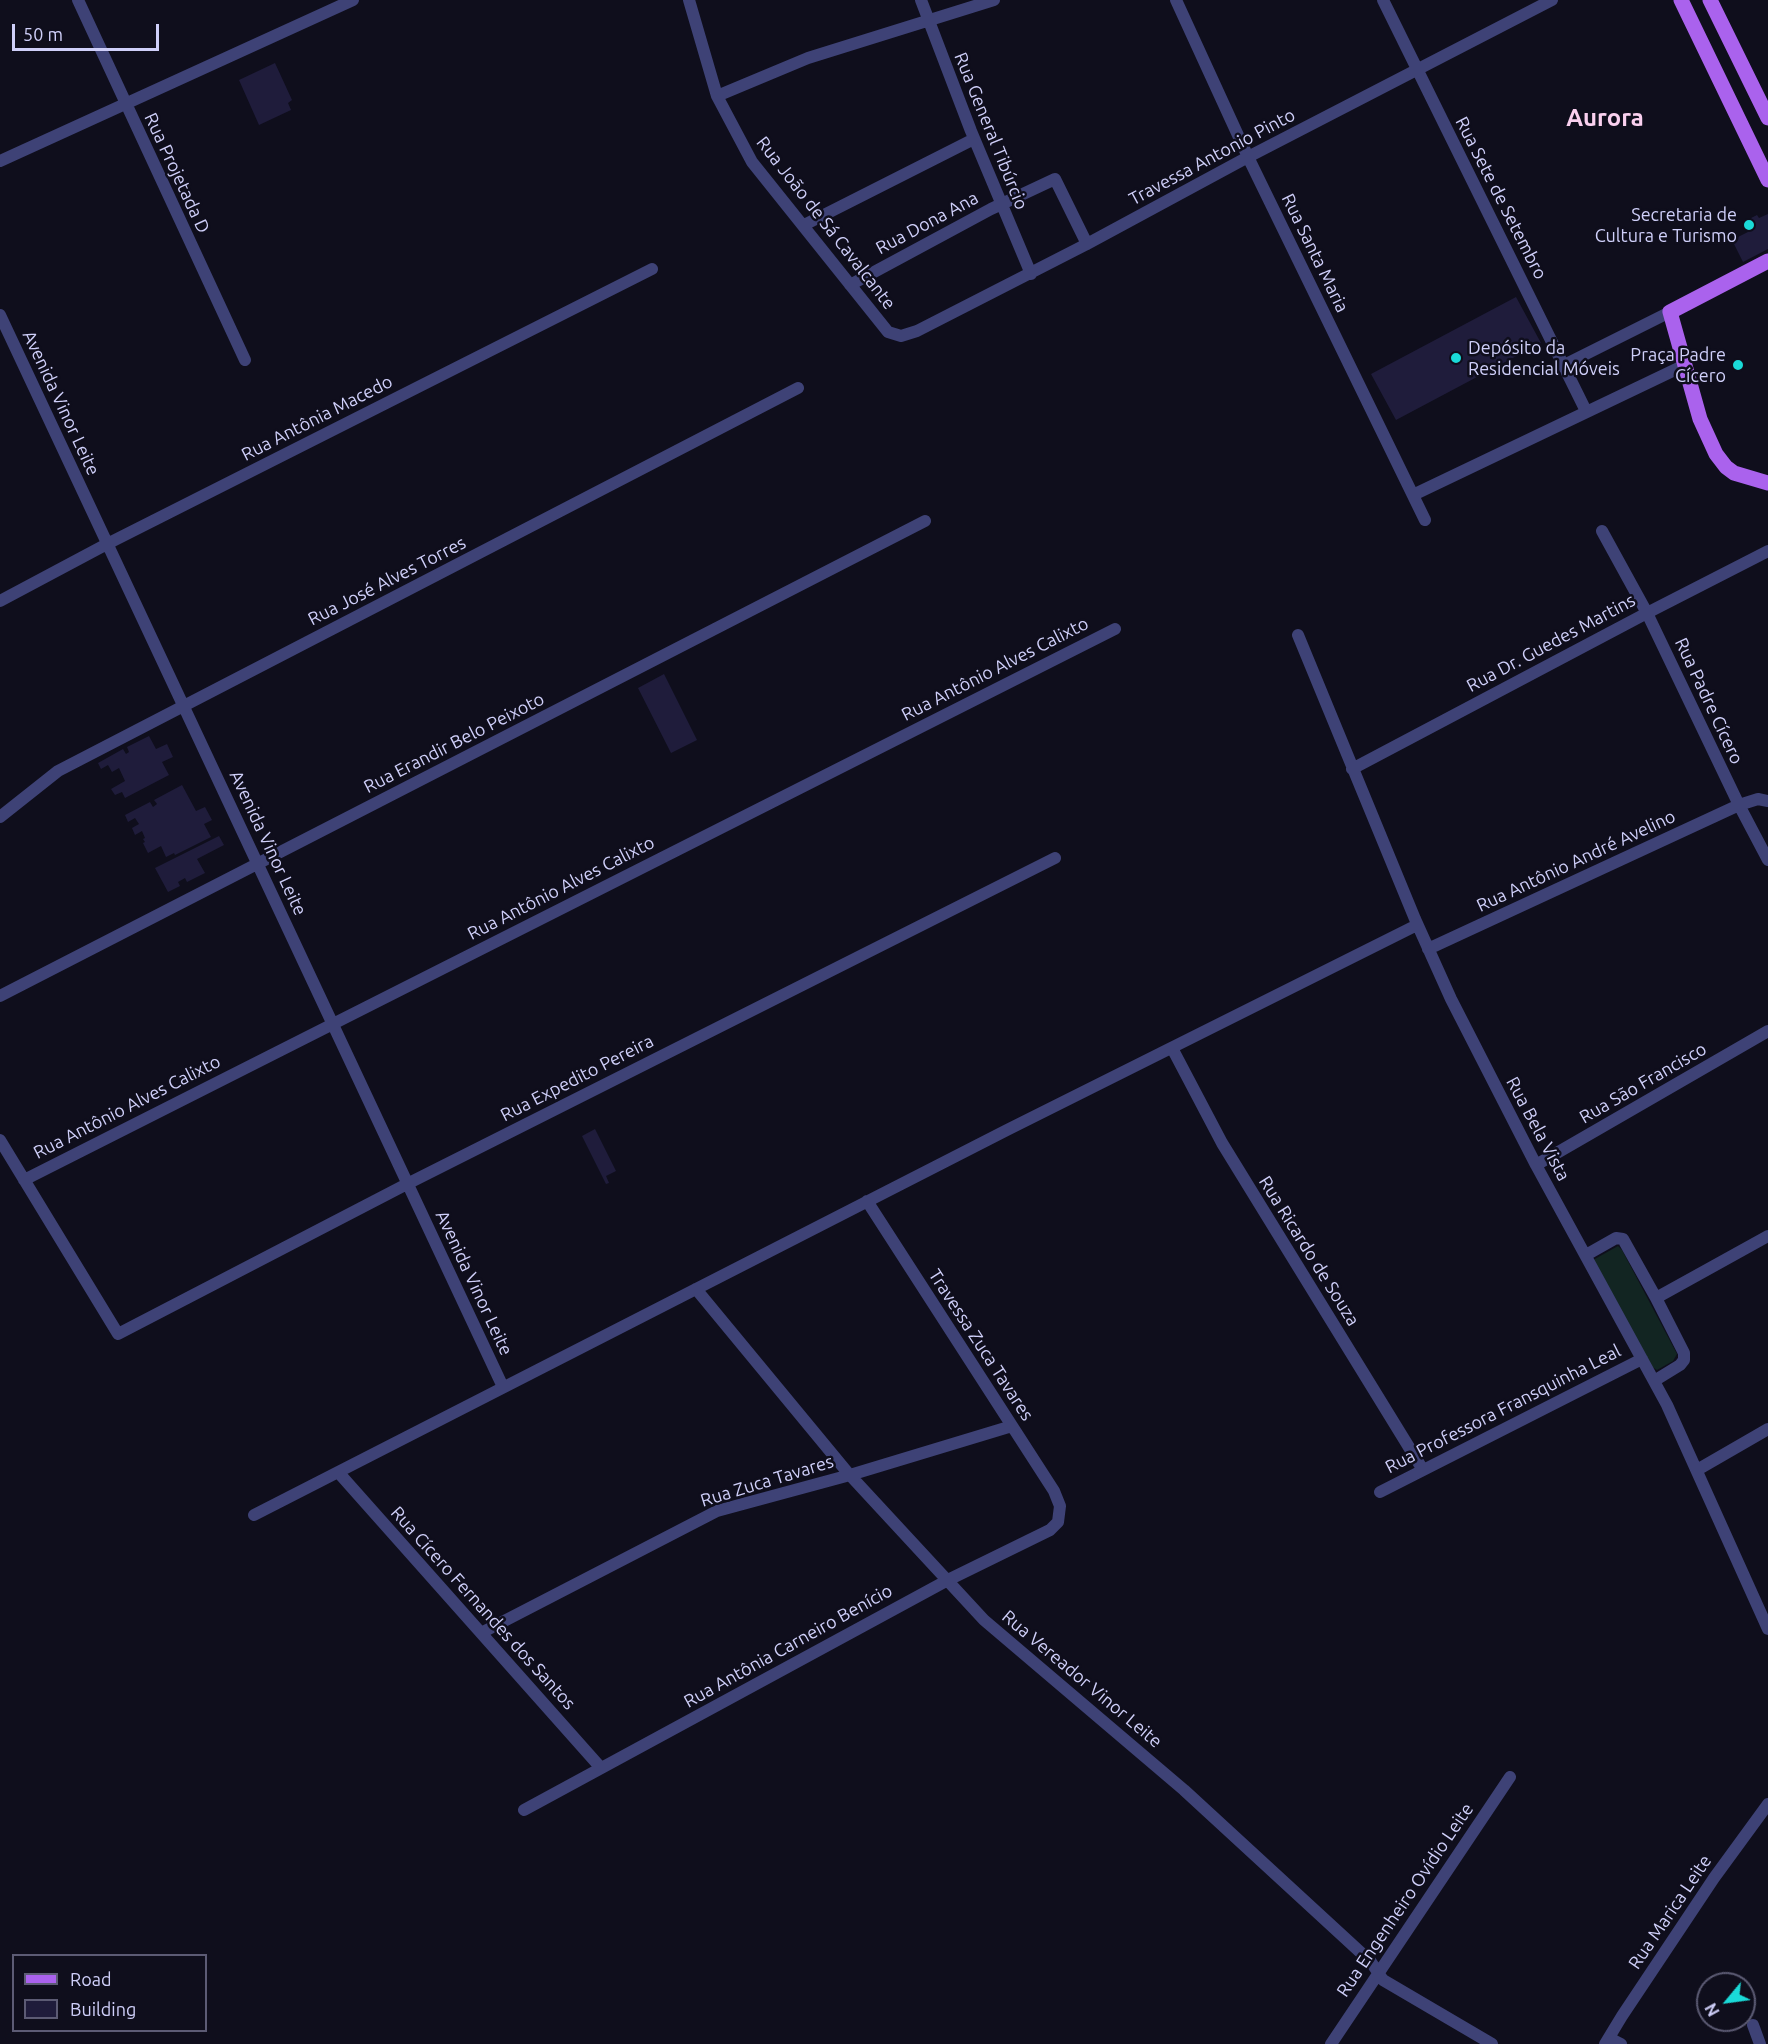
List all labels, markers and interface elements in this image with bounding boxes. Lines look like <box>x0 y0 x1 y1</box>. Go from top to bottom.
scale bar <box>15 12 162 50</box>
text: 50 m <box>23 24 63 44</box>
street label: Rua General Tibúrcio <box>950 49 1032 213</box>
street label: Travessa Antonio Pinto <box>1125 104 1299 210</box>
district label: Aurora <box>1566 104 1644 132</box>
street label: Rua Projetada D <box>140 109 214 237</box>
street label: Rua Sete de Setembro <box>1451 113 1551 283</box>
street label: Rua João de Sá Cavalcante <box>752 132 900 314</box>
street label: Rua Dona Ana <box>872 187 982 259</box>
street label: Rua Santa Maria <box>1277 190 1353 316</box>
place label: Secretaria de Cultura e Turismo <box>1595 204 1737 246</box>
marker: Secretaria de Cultura e Turismo <box>1742 218 1756 232</box>
street label: Avenida Vinor Leite <box>18 327 104 479</box>
place label: Depósito da Residencial Móveis <box>1468 337 1620 380</box>
place label: Praça Padre Cícero <box>1630 344 1726 386</box>
marker: Depósito da Residencial Móveis <box>1449 351 1463 365</box>
marker: Praça Padre Cícero <box>1731 358 1745 372</box>
street label: Rua Antônia Macedo <box>238 371 396 465</box>
street label: Rua José Alves Torres <box>304 532 470 630</box>
street label: Rua Dr. Guedes Martins <box>1463 589 1639 697</box>
street label: Rua Antônio Alves Calixto <box>898 612 1092 726</box>
street label: Rua Padre Cícero <box>1670 634 1748 768</box>
street label: Rua Erandir Belo Peixoto <box>360 688 548 798</box>
street label: Avenida Vinor Leite <box>225 767 311 919</box>
street label: Rua Antônio André Avelino <box>1473 805 1679 917</box>
street label: Rua Antônio Alves Calixto <box>464 831 658 945</box>
street label: Rua Expedito Pereira <box>497 1030 657 1126</box>
street label: Rua São Francisco <box>1576 1038 1710 1128</box>
street label: Rua Antônio Alves Calixto <box>30 1050 224 1164</box>
street label: Rua Bela Vista <box>1502 1073 1574 1185</box>
street label: Rua Ricardo de Souza <box>1254 1172 1364 1330</box>
street label: Avenida Vinor Leite <box>431 1207 517 1359</box>
street label: Travessa Zuca Tavares <box>924 1265 1038 1425</box>
street label: Rua Professora Fransquinha Leal <box>1382 1340 1624 1478</box>
street label: Rua Zuca Tavares <box>698 1450 836 1512</box>
street label: Rua Cícero Fernandes dos Santos <box>386 1502 580 1714</box>
street label: Rua Antônia Carneiro Benício <box>680 1580 896 1712</box>
street label: Rua Vereador Vinor Leite <box>998 1606 1166 1752</box>
street label: Rua Engenheiro Ovídio Leite <box>1332 1799 1478 2001</box>
street label: Rua Marica Leite <box>1624 1851 1716 1973</box>
legend <box>12 1954 207 2032</box>
text: Road <box>70 1969 112 1989</box>
north arrow <box>1696 1972 1756 2032</box>
text: Building <box>70 1999 136 2019</box>
text: N <box>1701 2000 1723 2019</box>

